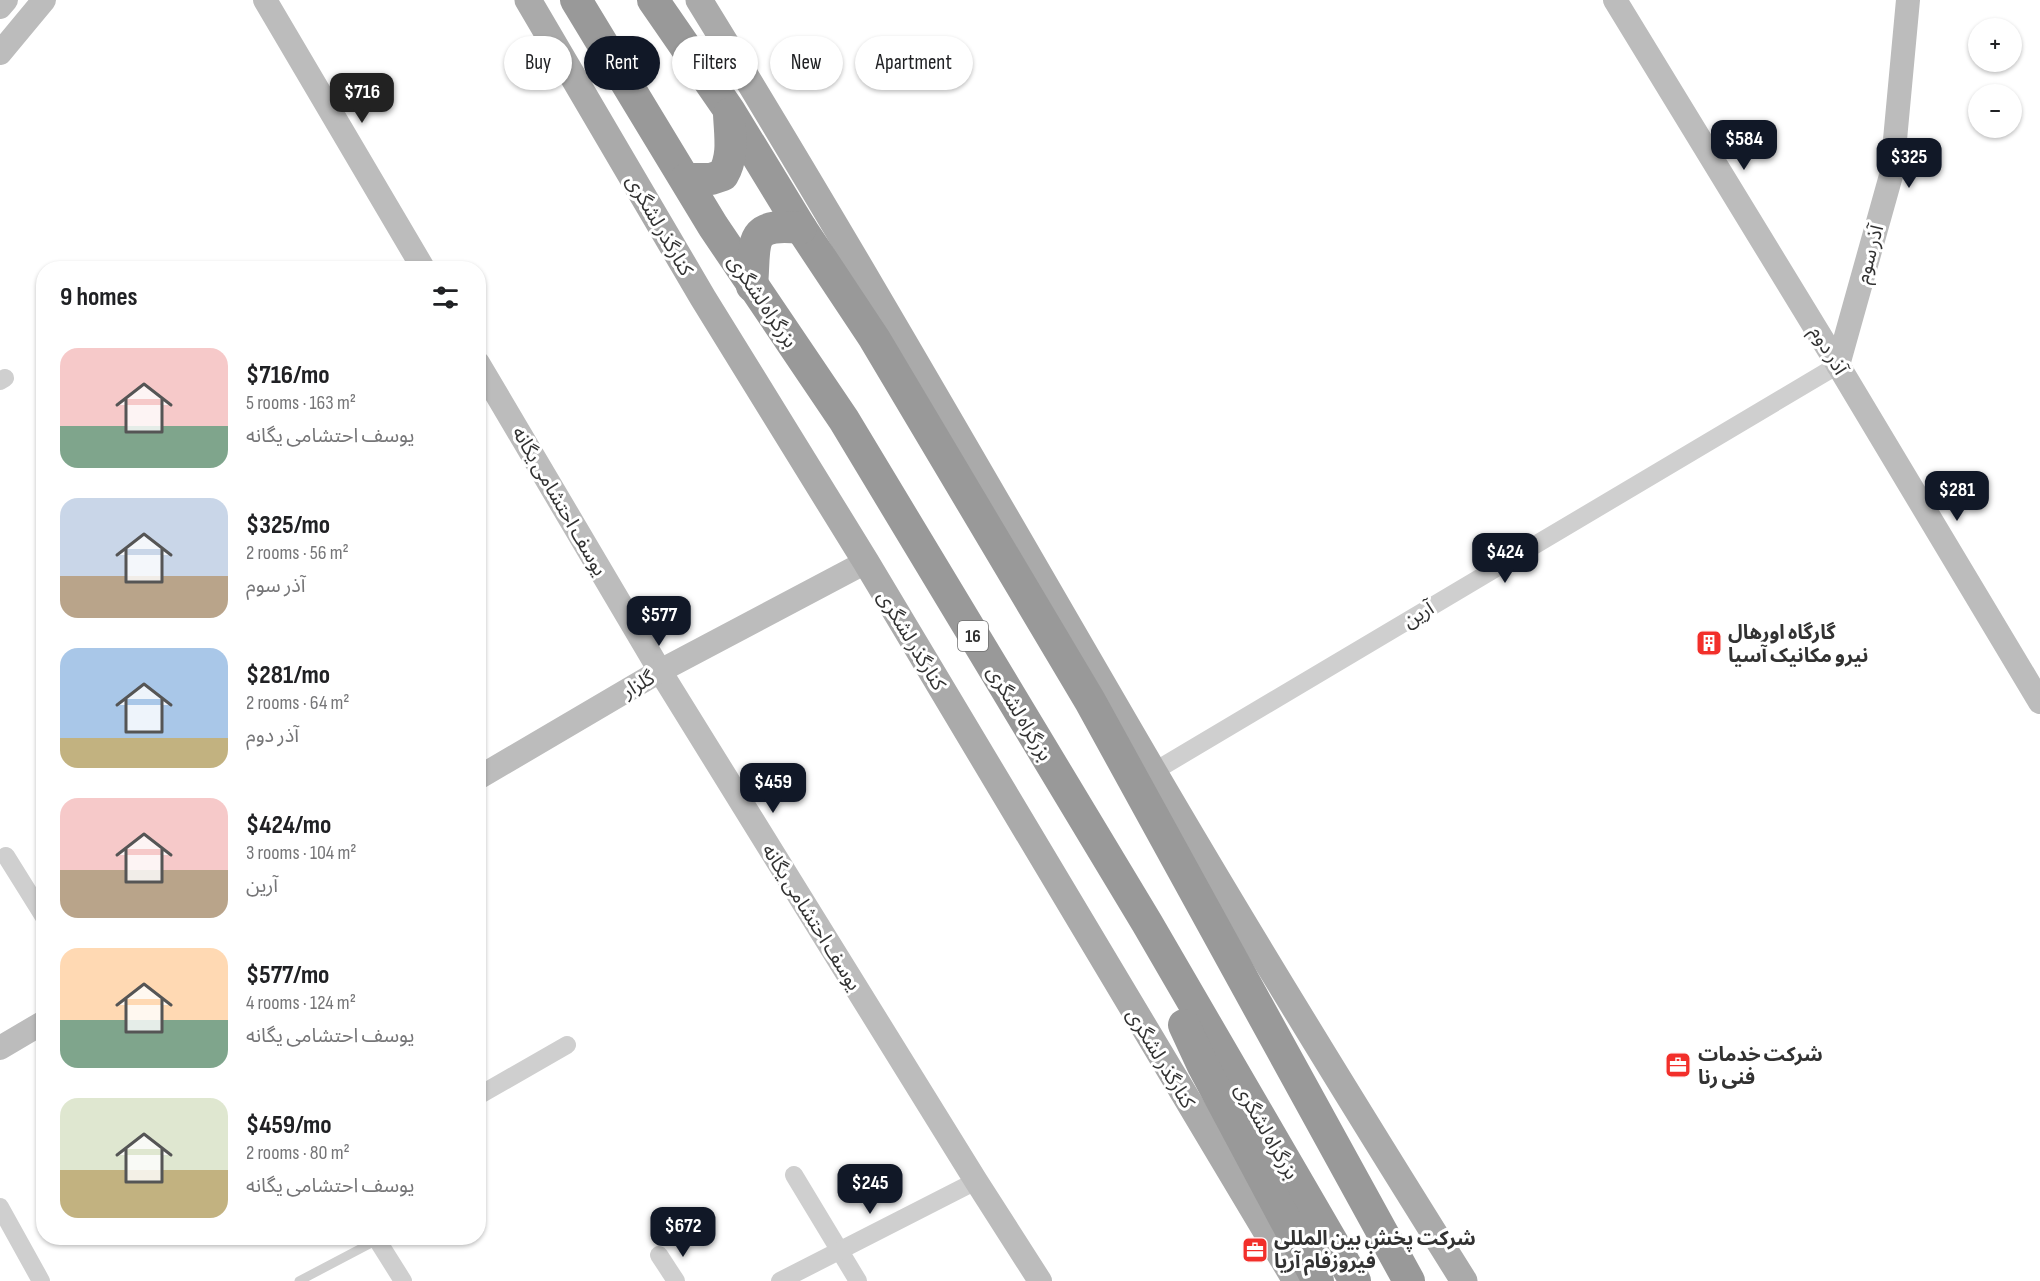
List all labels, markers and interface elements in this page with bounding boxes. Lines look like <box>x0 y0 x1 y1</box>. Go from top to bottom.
map controls <box>1968 18 2022 138</box>
button: + <box>1968 18 2022 72</box>
chip: Buy <box>504 36 572 90</box>
chip: Rent <box>584 36 660 90</box>
chip: Filters <box>672 36 758 90</box>
chip: New <box>770 36 843 90</box>
chip: Apartment <box>855 36 973 90</box>
pin: $716 <box>326 73 398 124</box>
text: $716 <box>344 80 380 104</box>
button: − <box>1968 84 2022 138</box>
pin: $584 <box>1708 120 1780 171</box>
text: $584 <box>1725 127 1763 151</box>
pin: $325 <box>1873 138 1945 189</box>
text: $325 <box>1891 145 1927 169</box>
street label: کنارگذر لشگری <box>621 171 698 281</box>
street label: آذر سوم <box>1851 221 1891 287</box>
street label: بزرگراه لشگری <box>722 250 802 353</box>
icon: filters <box>429 281 462 314</box>
text: 9 homes <box>60 282 138 313</box>
street label: آذر دوم <box>1803 322 1853 381</box>
text: $716/mo <box>246 360 330 391</box>
icon: home <box>108 372 180 444</box>
text: 5 rooms · 163 m² <box>246 391 356 415</box>
street label: یوسف احتشامی یگانه <box>507 423 612 580</box>
text: یوسف احتشامی یگانه <box>246 424 415 448</box>
pin: $281 <box>1921 471 1993 522</box>
text: $281 <box>1939 478 1975 502</box>
text: $325/mo <box>246 510 330 541</box>
icon: home <box>108 522 180 594</box>
pin: $424 <box>1469 533 1541 584</box>
text: $424 <box>1486 540 1524 564</box>
text: 2 rooms · 56 m² <box>246 541 349 565</box>
text: آذر سوم <box>246 574 306 598</box>
street label: کنارگذر لشگری <box>872 586 951 695</box>
pin: $577 <box>623 596 695 647</box>
street label: آرین <box>1399 596 1439 633</box>
text: $577 <box>641 603 677 627</box>
road number: 16 <box>958 621 988 651</box>
place label: گارگاه اورهال نیرو مکانیک آسیا <box>1728 621 1868 668</box>
building icon: گارگاه اورهال نیرو مکانیک آسیا <box>1694 628 1724 658</box>
text: $281/mo <box>246 660 330 691</box>
street label: بزرگراه لشگری <box>981 661 1057 766</box>
street label: گلزار <box>617 666 660 704</box>
icon: home <box>108 672 180 744</box>
text: 2 rooms · 64 m² <box>246 691 350 715</box>
text: آذر دوم <box>246 724 299 748</box>
pin: $459 <box>737 763 809 814</box>
text: $459 <box>754 770 792 794</box>
text: $424/mo <box>246 810 331 841</box>
icon: home <box>108 822 180 894</box>
street label: یوسف احتشامی یگانه <box>756 840 866 995</box>
text: 3 rooms · 104 m² <box>246 841 356 865</box>
text: آرین <box>246 874 278 898</box>
text: $577/mo <box>246 960 329 991</box>
icon: home <box>108 972 180 1044</box>
text: 4 rooms · 124 m² <box>246 991 356 1015</box>
street label: کنارگذر لشگری <box>1121 1004 1200 1113</box>
text: یوسف احتشامی یگانه <box>246 1024 415 1048</box>
place label: شرکت خدمات فنی رنا <box>1698 1043 1823 1090</box>
office icon: شرکت خدمات فنی رنا <box>1663 1050 1693 1080</box>
street label: بزرگراه لشگری <box>1229 1079 1303 1184</box>
text: $459/mo <box>246 1110 332 1141</box>
icon: home <box>108 1122 180 1194</box>
text: 2 rooms · 80 m² <box>246 1141 350 1165</box>
pin: $245 <box>834 1164 906 1215</box>
text: $245 <box>851 1171 889 1195</box>
text: یوسف احتشامی یگانه <box>246 1174 415 1198</box>
pin: $672 <box>647 1207 719 1258</box>
text: $672 <box>664 1214 702 1238</box>
place label: شرکت پخش بین المللی فیروزفام آریا <box>1274 1227 1476 1276</box>
office icon: شرکت پخش بین المللی فیروزفام آریا <box>1240 1235 1270 1265</box>

